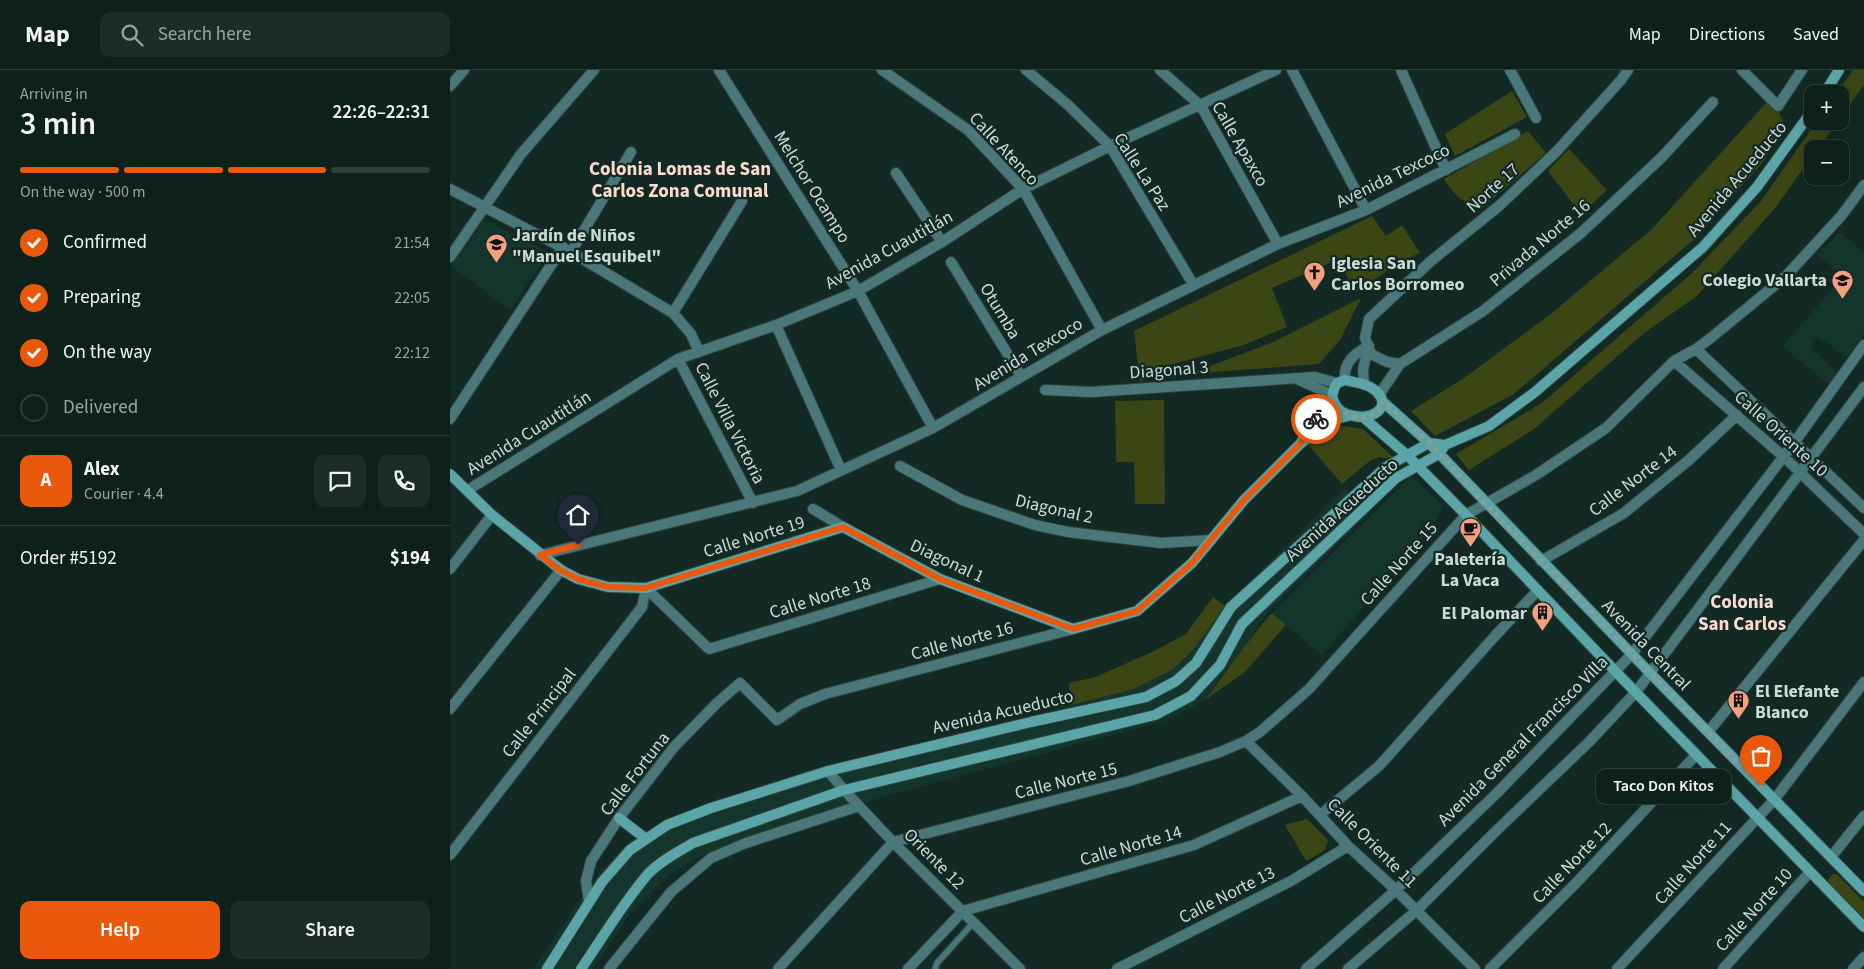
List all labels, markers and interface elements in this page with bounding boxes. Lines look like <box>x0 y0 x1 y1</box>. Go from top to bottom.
search box <box>100 12 450 57</box>
text: Map <box>25 17 70 52</box>
icon: search <box>118 21 146 49</box>
text: Search here <box>158 21 251 48</box>
text: Map <box>1629 22 1661 47</box>
text: Directions <box>1689 22 1765 47</box>
text: Saved <box>1793 22 1839 47</box>
text: Arriving in <box>20 83 88 105</box>
map controls <box>1804 85 1849 185</box>
button: + <box>1804 85 1849 130</box>
street label: Calle Apaxco <box>1205 97 1275 191</box>
text: 22:26–22:31 <box>332 99 430 126</box>
text: 3 min <box>20 101 96 147</box>
street label: Calle Atenco <box>963 107 1045 191</box>
street label: Avenida Acueducto <box>1681 116 1793 242</box>
street label: Melchor Ocampo <box>768 126 856 248</box>
street label: Calle La Paz <box>1107 128 1177 216</box>
street label: Avenida Texcoco <box>1332 138 1454 214</box>
button: − <box>1804 140 1849 185</box>
district label: Colonia Lomas de San Carlos Zona Comunal <box>589 156 771 205</box>
street label: Norte 17 <box>1461 157 1525 219</box>
text: On the way · 500 m <box>20 181 145 203</box>
street label: Privada Norte 16 <box>1484 193 1596 293</box>
street label: Avenida Cuautitlán <box>821 204 957 296</box>
place label: Jardín de Niños "Manuel Esquibel" <box>512 223 661 269</box>
icon: check <box>20 229 48 257</box>
text: Confirmed <box>63 229 147 256</box>
text: 21:54 <box>394 232 430 254</box>
school or university icon: Jardín de Niños "Manuel Esquibel" <box>484 233 508 264</box>
place label: Iglesia San Carlos Borromeo <box>1331 251 1465 297</box>
church icon: Iglesia San Carlos Borromeo <box>1303 261 1327 292</box>
place label: Colegio Vallarta <box>1702 268 1827 293</box>
school or university icon: Colegio Vallarta <box>1831 268 1855 299</box>
street label: Otumba <box>973 278 1027 344</box>
icon: check <box>20 284 48 312</box>
text: Preparing <box>63 284 141 311</box>
text: 22:05 <box>394 287 430 309</box>
street label: Avenida Texcoco <box>968 311 1088 397</box>
icon: check <box>20 339 48 367</box>
text: On the way <box>63 339 152 366</box>
text: 22:12 <box>394 342 430 364</box>
street label: Diagonal 3 <box>1129 355 1209 385</box>
street label: Calle Villa Victoria <box>689 358 771 488</box>
street label: Avenida Cuautitlán <box>462 385 596 481</box>
street label: Calle Oriente 10 <box>1729 385 1834 483</box>
text: Delivered <box>63 394 138 421</box>
courier <box>1291 394 1341 444</box>
icon: bike <box>1302 405 1330 433</box>
street label: Calle Norte 14 <box>1584 439 1682 523</box>
street label: Avenida Acueducto <box>1280 453 1404 567</box>
button: chat <box>314 455 366 507</box>
button: phone <box>378 455 430 507</box>
text: Alex <box>84 456 120 483</box>
text: A <box>41 467 51 494</box>
text: Courier · 4.4 <box>84 483 164 505</box>
street label: Diagonal 2 <box>1013 488 1095 530</box>
pin <box>557 494 599 545</box>
icon: home <box>564 501 592 529</box>
street label: Calle Norte 19 <box>700 510 808 564</box>
street label: Calle Norte 15 <box>1355 517 1443 611</box>
cafe icon: Paletería La Vaca <box>1458 517 1482 548</box>
street label: Diagonal 1 <box>906 533 988 589</box>
text: Order #5192 <box>20 545 117 572</box>
text: $194 <box>390 545 430 572</box>
place label: Paletería La Vaca <box>1434 547 1506 593</box>
street label: Calle Norte 18 <box>766 571 874 625</box>
district label: Colonia San Carlos <box>1698 589 1786 638</box>
street label: Avenida Central <box>1596 594 1696 696</box>
place label: El Palomar <box>1442 601 1528 626</box>
building icon: El Palomar <box>1531 601 1555 632</box>
street label: Calle Norte 16 <box>908 615 1016 667</box>
street label: Avenida General Francisco Villa <box>1432 650 1614 832</box>
street label: Calle Principal <box>496 663 582 763</box>
place label: El Elefante Blanco <box>1755 679 1839 725</box>
street label: Avenida Acueducto <box>930 684 1076 740</box>
building icon: El Elefante Blanco <box>1727 689 1751 720</box>
street label: Calle Fortuna <box>594 727 676 821</box>
pin <box>1740 735 1782 786</box>
icon: bag <box>1747 742 1775 770</box>
street label: Calle Norte 15 <box>1012 756 1120 806</box>
callout: Taco Don Kitos <box>1596 768 1731 804</box>
text: Taco Don Kitos <box>1613 775 1714 797</box>
street label: Calle Oriente 11 <box>1321 792 1423 894</box>
street label: Calle Norte 11 <box>1649 816 1737 910</box>
street label: Calle Norte 12 <box>1527 817 1617 909</box>
street label: Calle Norte 14 <box>1077 820 1185 872</box>
street label: Oriente 12 <box>898 823 970 895</box>
street label: Calle Norte 13 <box>1175 860 1279 930</box>
street label: Calle Norte 10 <box>1710 863 1798 957</box>
button: Help <box>20 901 220 959</box>
button: Share <box>230 901 430 959</box>

